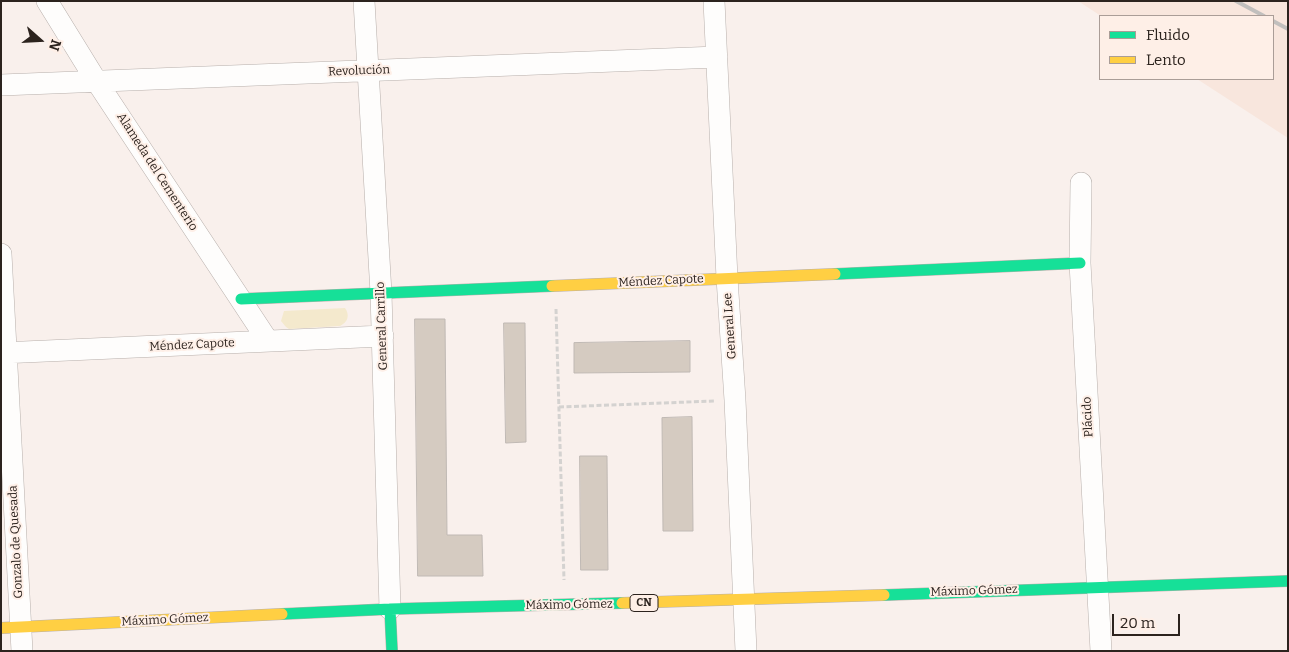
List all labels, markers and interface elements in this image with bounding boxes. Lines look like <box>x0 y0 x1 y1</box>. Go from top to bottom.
north arrow <box>15 15 65 65</box>
legend <box>1099 15 1274 80</box>
text: Fluido <box>1146 26 1190 44</box>
text: N <box>45 37 64 53</box>
text: Lento <box>1146 51 1186 69</box>
street label: Revolución <box>328 63 390 79</box>
street label: Alameda del Cementerio <box>113 110 201 234</box>
street label: Méndez Capote <box>618 272 704 290</box>
street label: General Carrillo <box>373 281 391 371</box>
street label: General Lee <box>720 292 740 360</box>
street label: Méndez Capote <box>149 336 235 354</box>
street label: Plácido <box>1080 396 1096 438</box>
street label: Gonzalo de Quesada <box>6 485 26 599</box>
street label: Máximo Gómez <box>930 582 1018 600</box>
road number: CN <box>630 594 658 612</box>
street label: Máximo Gómez <box>525 597 613 613</box>
scale bar <box>1114 604 1182 636</box>
street label: Máximo Gómez <box>121 611 209 629</box>
text: 20 m <box>1120 614 1155 632</box>

